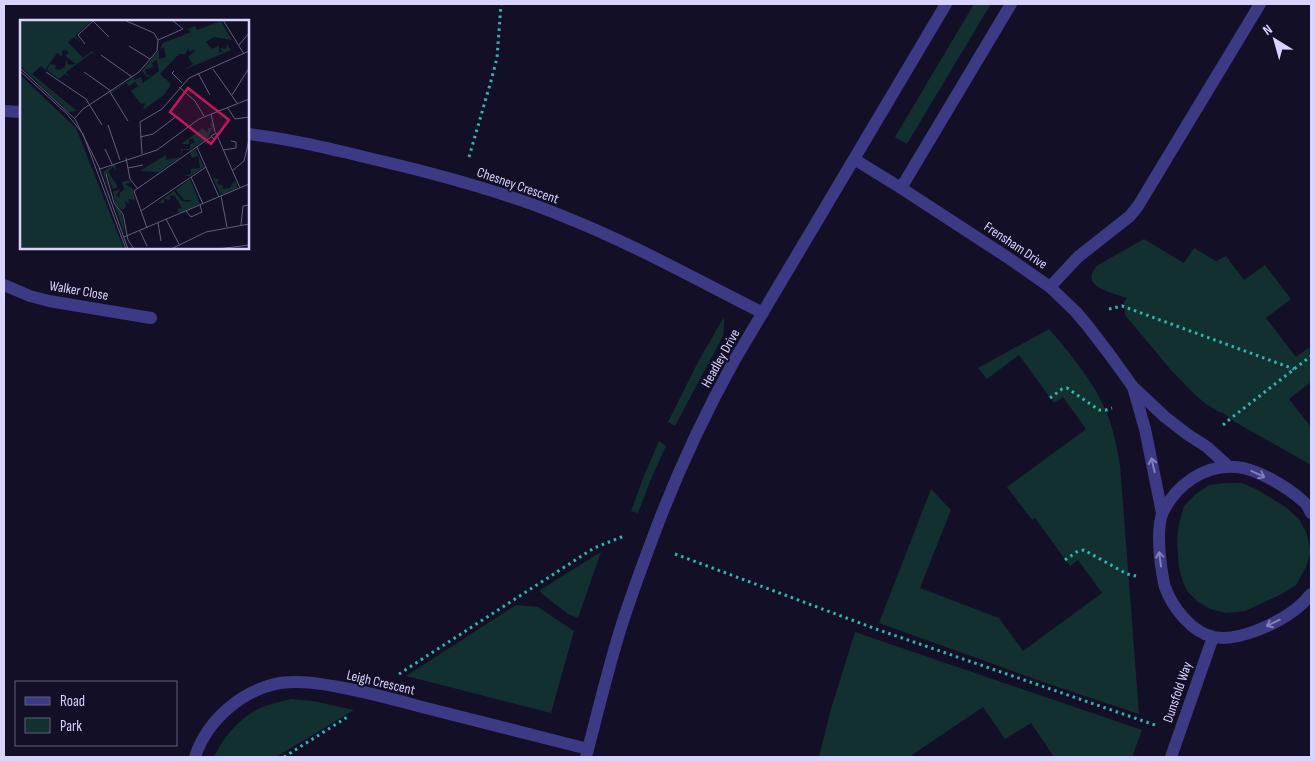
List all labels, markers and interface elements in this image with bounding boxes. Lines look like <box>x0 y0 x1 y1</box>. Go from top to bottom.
north arrow <box>1250 15 1300 65</box>
inset map <box>20 20 249 249</box>
text: N <box>1259 21 1276 39</box>
street label: Chesney Crescent <box>475 164 561 207</box>
street label: Frensham Drive <box>981 218 1051 273</box>
street label: Walker Close <box>48 277 110 304</box>
street label: Headley Drive <box>697 326 743 390</box>
one-way arrow <box>1148 457 1157 473</box>
one-way arrow <box>1250 469 1265 479</box>
one-way arrow <box>1155 551 1165 567</box>
one-way arrow <box>1266 619 1281 628</box>
street label: Dunsfold Way <box>1159 659 1196 725</box>
street label: Leigh Crescent <box>345 666 417 699</box>
legend <box>15 681 178 746</box>
text: Road <box>60 692 85 711</box>
text: Park <box>60 717 82 736</box>

